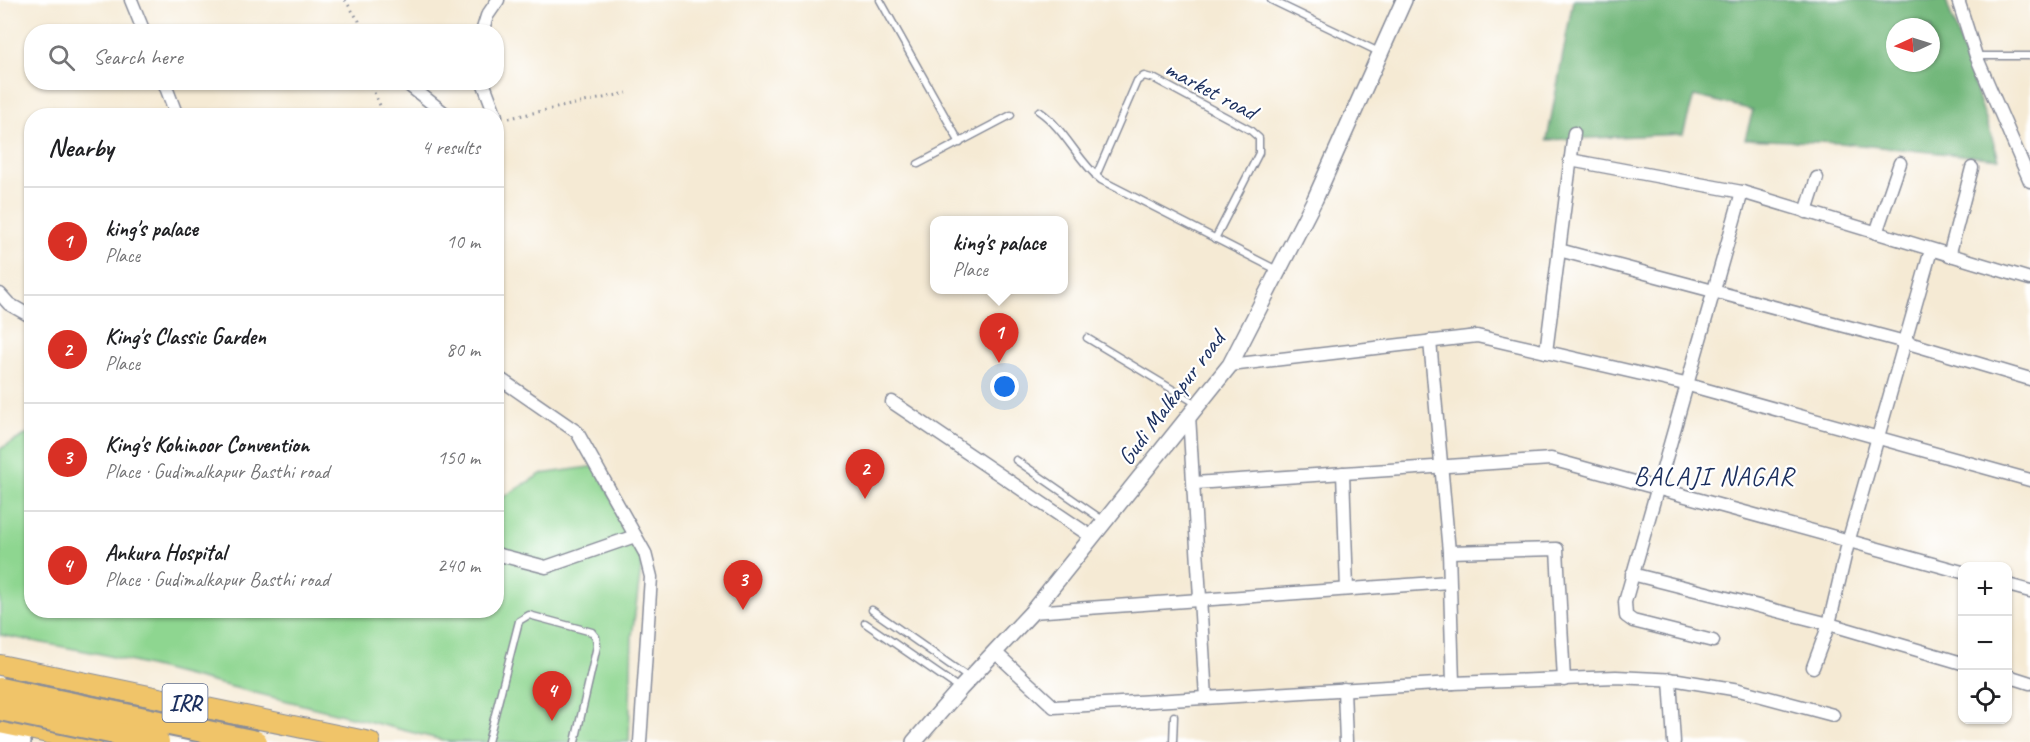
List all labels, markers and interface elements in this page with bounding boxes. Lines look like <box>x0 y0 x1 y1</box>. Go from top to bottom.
north arrow <box>1886 18 1940 72</box>
search box <box>24 24 504 90</box>
icon: search <box>45 41 78 74</box>
text: Search here <box>93 43 183 71</box>
street label: market road <box>1160 53 1265 128</box>
text: Nearby <box>48 131 113 164</box>
text: 4 results <box>421 135 480 160</box>
text: king's palace <box>105 215 198 243</box>
popup <box>930 216 1068 294</box>
text: 1 <box>63 229 72 254</box>
text: 10 m <box>446 229 480 254</box>
text: king's palace <box>953 229 1045 257</box>
text: Place <box>105 243 140 268</box>
text: Place <box>953 257 988 282</box>
pin: 1 <box>980 314 1018 363</box>
street label: Gudi Malkapur road <box>1111 322 1233 471</box>
text: King's Classic Garden <box>105 323 266 351</box>
text: 2 <box>63 337 72 362</box>
text: 80 m <box>446 337 480 362</box>
text: Place <box>105 351 140 376</box>
your location <box>990 372 1019 401</box>
text: King's Kohinoor Convention <box>105 431 309 459</box>
text: 3 <box>63 445 72 470</box>
text: 150 m <box>437 445 480 470</box>
pin: 2 <box>846 450 884 499</box>
text: Place · Gudimalkapur Basthi road <box>105 459 329 484</box>
district label: BALAJI NAGAR <box>1634 460 1796 493</box>
text: Ankura Hospital <box>105 539 226 567</box>
text: 4 <box>63 553 72 578</box>
text: 240 m <box>437 553 480 578</box>
pin: 3 <box>724 560 762 610</box>
map controls <box>1958 562 2012 724</box>
button: + <box>1958 562 2012 616</box>
text: Place · Gudimalkapur Basthi road <box>105 567 329 592</box>
button: − <box>1958 616 2012 670</box>
button: locate <box>1958 670 2012 724</box>
pin: 4 <box>532 672 572 721</box>
road number: IRR <box>162 684 207 722</box>

